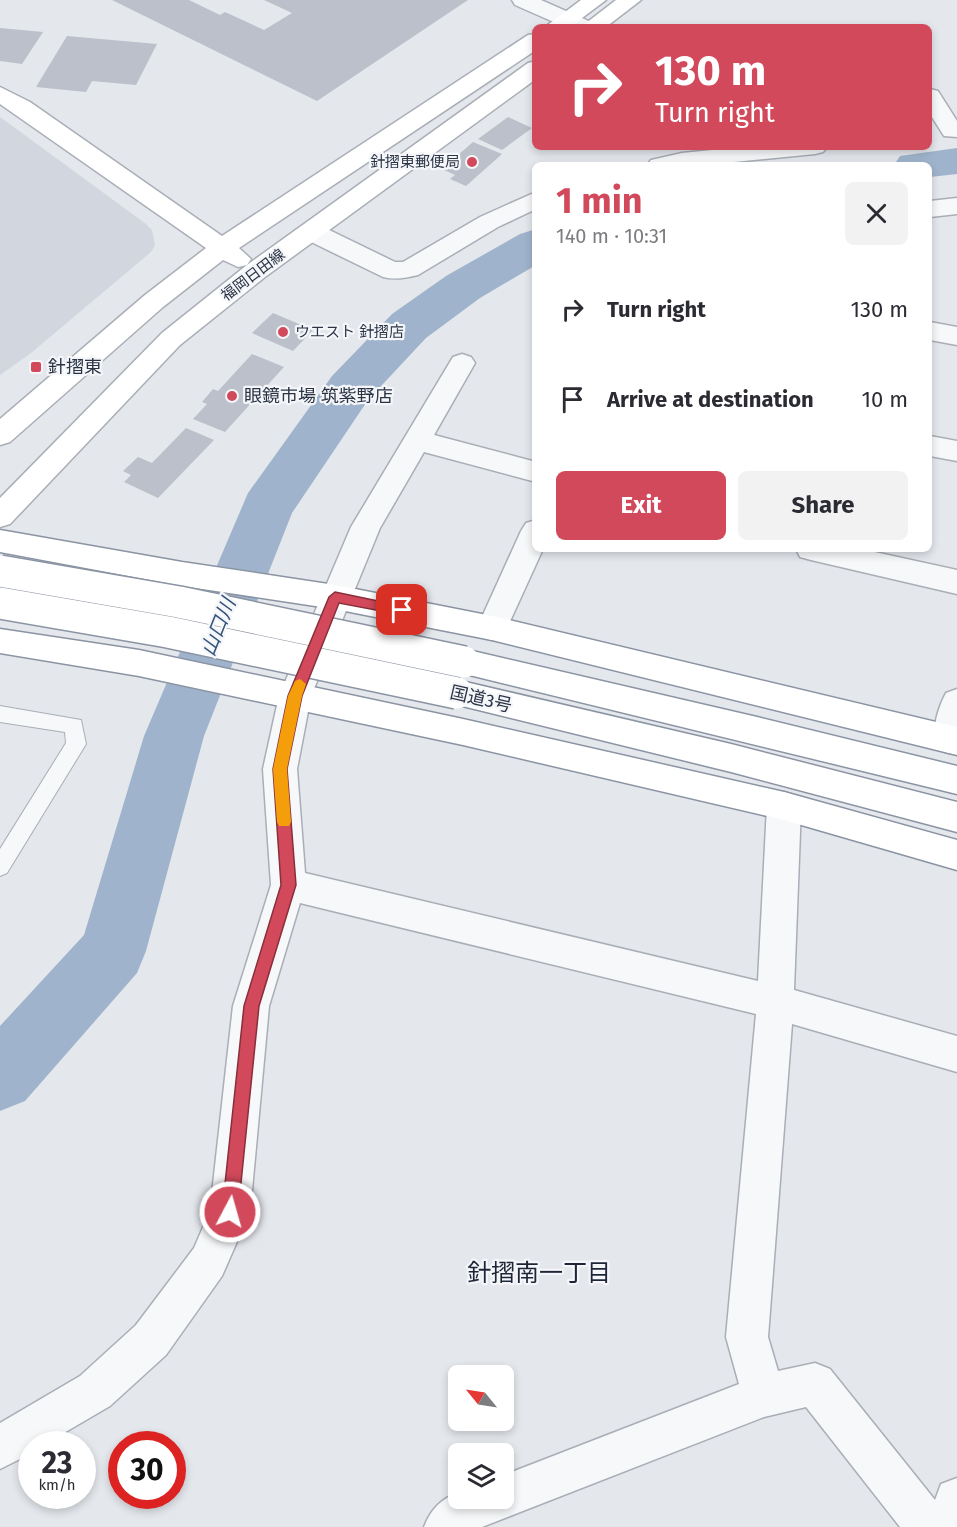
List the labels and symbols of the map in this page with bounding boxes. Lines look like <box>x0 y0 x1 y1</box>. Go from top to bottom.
place label: 針摺東郵便局 <box>370 153 460 171</box>
marker: 針摺東郵便局 <box>465 155 479 169</box>
street label: 福岡日田線 <box>218 245 288 305</box>
place label: ウエスト 針摺店 <box>295 323 404 341</box>
marker: ウエスト 針摺店 <box>276 325 290 339</box>
place label: 針摺東 <box>48 356 102 378</box>
marker: 針摺東 <box>29 360 43 374</box>
place label: 眼鏡市場 筑紫野店 <box>244 385 393 407</box>
marker: 眼鏡市場 筑紫野店 <box>225 389 239 403</box>
pin <box>376 584 427 635</box>
water label: 山口川 <box>196 593 241 659</box>
street label: 国道3号 <box>448 681 514 717</box>
position arrow <box>198 1180 262 1244</box>
district label: 針摺南一丁目 <box>467 1259 611 1287</box>
north arrow <box>448 1365 514 1431</box>
speed limit sign: 30 <box>108 1431 186 1509</box>

